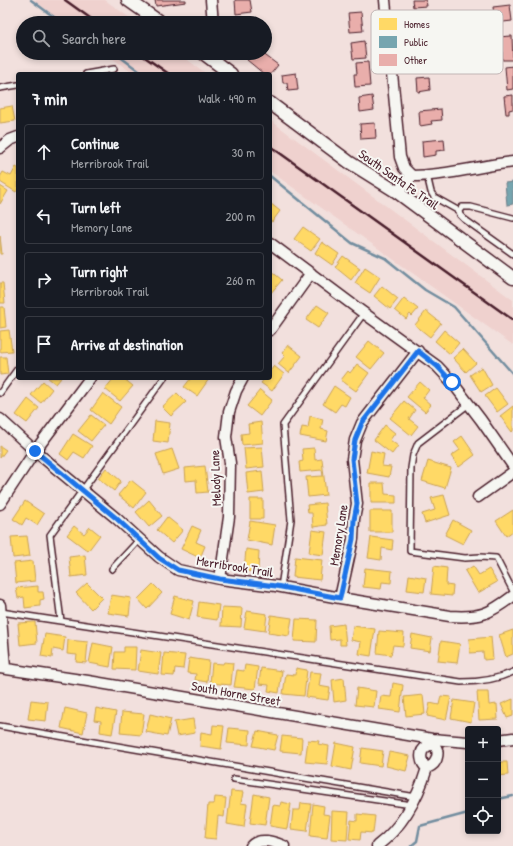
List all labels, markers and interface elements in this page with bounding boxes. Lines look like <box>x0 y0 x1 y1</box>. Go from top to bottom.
legend <box>371 10 503 74</box>
search box <box>16 16 272 60</box>
text: Homes <box>404 17 430 31</box>
icon: search <box>30 27 52 49</box>
text: Search here <box>62 28 126 49</box>
text: Public <box>404 35 429 49</box>
text: Other <box>404 53 428 67</box>
text: 7 min <box>32 87 67 110</box>
text: Walk · 490 m <box>198 89 256 107</box>
text: Continue <box>71 133 119 154</box>
icon: ahead <box>33 141 55 163</box>
text: 30 m <box>232 143 255 161</box>
street label: South Santa Fe Trail <box>355 145 443 214</box>
text: Merribrook Trail <box>71 154 149 172</box>
text: Turn left <box>71 197 121 218</box>
icon: left <box>33 205 55 227</box>
text: 200 m <box>225 207 255 225</box>
text: Memory Lane <box>71 218 132 236</box>
text: Turn right <box>71 261 127 282</box>
icon: right <box>33 269 55 291</box>
text: 260 m <box>226 271 255 289</box>
text: Merribrook Trail <box>71 282 149 300</box>
icon: arrive <box>33 333 55 355</box>
text: Arrive at destination <box>71 334 183 355</box>
route start <box>443 373 461 391</box>
route end <box>26 442 44 460</box>
street label: Melody Lane <box>205 450 225 506</box>
street label: Memory Lane <box>324 503 352 567</box>
street label: Merribrook Trail <box>195 551 275 581</box>
street label: South Horne Street <box>190 676 282 710</box>
map controls <box>465 726 501 834</box>
button: + <box>465 726 501 762</box>
button: − <box>465 762 501 798</box>
button: locate <box>465 798 501 834</box>

